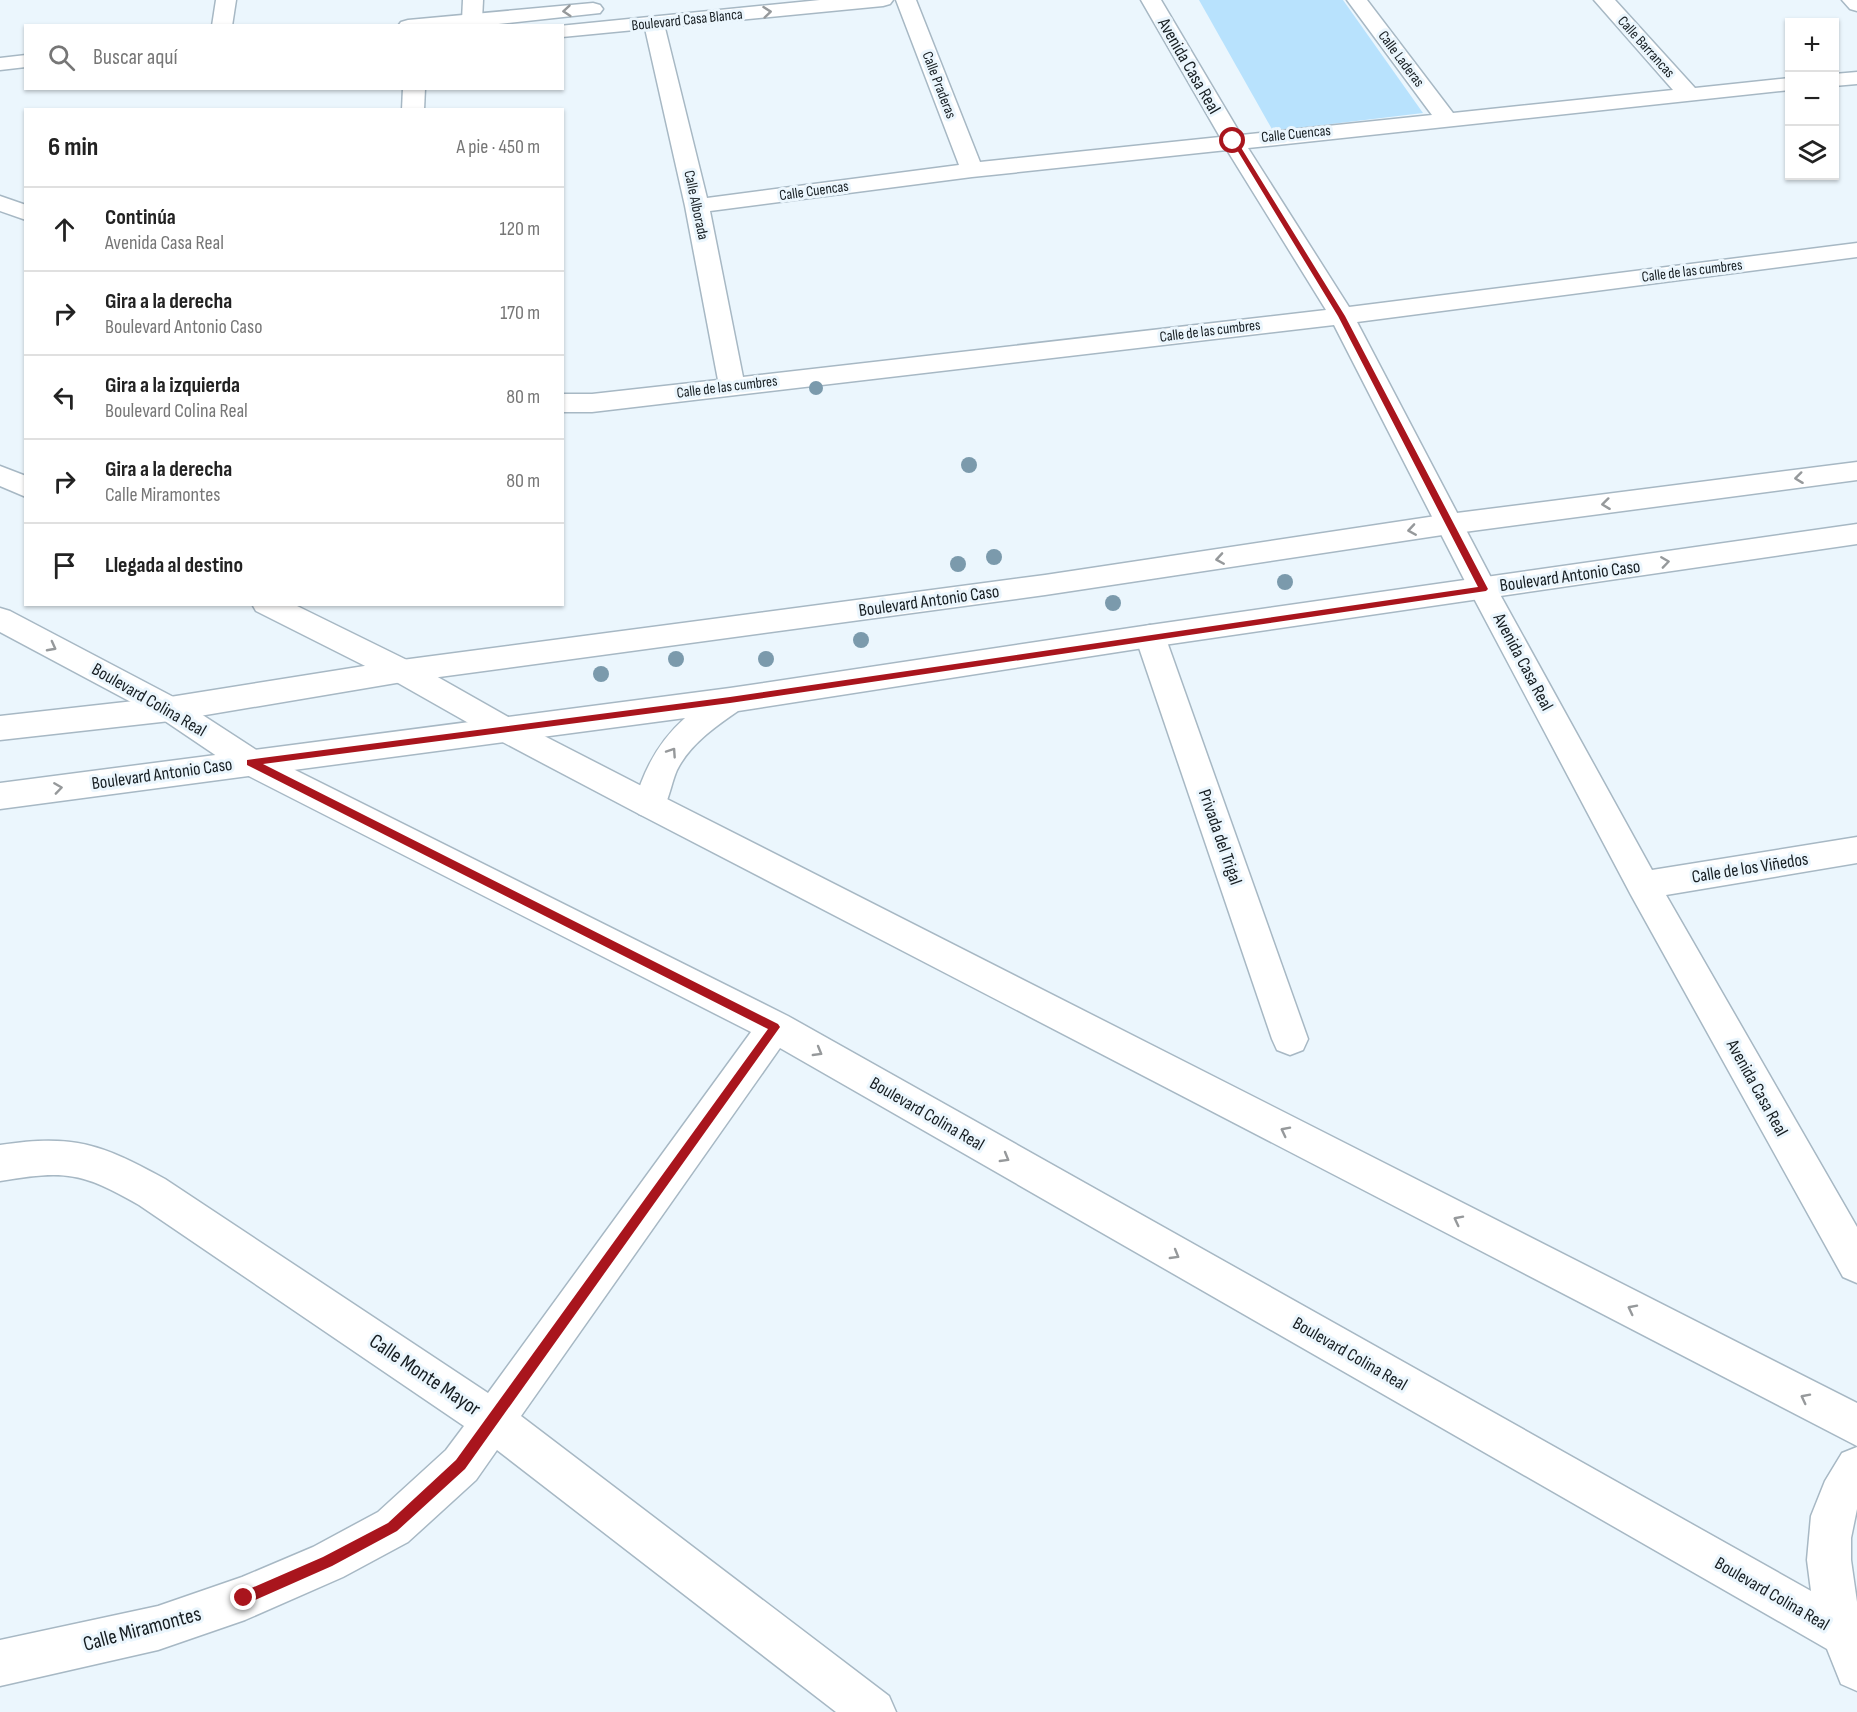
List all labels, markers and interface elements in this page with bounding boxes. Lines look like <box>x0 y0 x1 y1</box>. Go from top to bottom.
one-way arrow <box>562 4 571 17</box>
street label: Boulevard Casa Blanca <box>631 5 744 35</box>
one-way arrow <box>763 6 772 19</box>
street label: Calle Barrancas <box>1613 12 1679 82</box>
street label: Avenida Casa Real <box>1153 14 1225 118</box>
map controls <box>1785 18 1839 180</box>
button: + <box>1785 18 1839 72</box>
search box <box>24 24 564 90</box>
street label: Calle Laderas <box>1374 27 1428 91</box>
icon: search <box>45 41 78 74</box>
text: Buscar aquí <box>93 44 178 71</box>
street label: Calle Praderas <box>918 49 960 121</box>
button: − <box>1785 72 1839 126</box>
street label: Calle Cuencas <box>1260 121 1332 147</box>
button: layers <box>1785 126 1839 180</box>
route start <box>1219 127 1245 153</box>
text: 6 min <box>48 132 98 163</box>
text: A pie · 450 m <box>457 135 540 159</box>
street label: Calle Alborada <box>679 169 713 242</box>
street label: Calle Cuencas <box>778 177 850 205</box>
text: Continúa <box>105 204 176 231</box>
icon: ahead <box>48 213 81 246</box>
text: 120 m <box>500 217 540 241</box>
text: Avenida Casa Real <box>105 231 224 255</box>
street label: Calle de las cumbres <box>1641 255 1743 287</box>
text: Gira a la derecha <box>105 288 232 315</box>
icon: right <box>48 297 81 330</box>
text: 170 m <box>500 301 540 325</box>
text: Boulevard Antonio Caso <box>105 315 262 339</box>
street label: Calle de las cumbres <box>1159 315 1261 347</box>
street label: Calle de las cumbres <box>676 371 778 403</box>
text: Gira a la izquierda <box>105 372 240 399</box>
icon: left <box>48 381 81 414</box>
text: 80 m <box>506 385 540 409</box>
text: Boulevard Colina Real <box>105 399 248 423</box>
text: Gira a la derecha <box>105 456 232 483</box>
icon: right <box>48 465 81 498</box>
text: 80 m <box>506 469 540 493</box>
one-way arrow <box>1794 472 1804 484</box>
text: Calle Miramontes <box>105 483 220 507</box>
one-way arrow <box>1601 497 1610 509</box>
one-way arrow <box>1408 523 1417 535</box>
icon: arrive <box>48 549 81 582</box>
text: Llegada al destino <box>105 552 243 579</box>
one-way arrow <box>1215 552 1224 564</box>
street label: Boulevard Antonio Caso <box>1498 556 1642 596</box>
one-way arrow <box>1660 557 1670 569</box>
street label: Boulevard Antonio Caso <box>857 581 1001 621</box>
street label: Avenida Casa Real <box>1488 609 1557 714</box>
one-way arrow <box>45 639 56 651</box>
street label: Boulevard Colina Real <box>88 659 210 741</box>
one-way arrow <box>665 747 676 758</box>
street label: Boulevard Antonio Caso <box>90 754 234 794</box>
one-way arrow <box>53 783 63 795</box>
street label: Privada del Trigal <box>1194 786 1246 888</box>
street label: Calle de los Viñedos <box>1690 848 1810 888</box>
street label: Avenida Casa Real <box>1721 1035 1792 1140</box>
one-way arrow <box>812 1044 822 1056</box>
street label: Boulevard Colina Real <box>866 1073 988 1155</box>
one-way arrow <box>1280 1127 1291 1138</box>
one-way arrow <box>999 1151 1010 1162</box>
one-way arrow <box>1454 1216 1464 1227</box>
one-way arrow <box>1169 1247 1179 1259</box>
one-way arrow <box>1627 1305 1638 1316</box>
street label: Boulevard Colina Real <box>1289 1313 1411 1395</box>
street label: Calle Monte Mayor <box>365 1329 485 1421</box>
one-way arrow <box>1800 1394 1811 1406</box>
street label: Boulevard Colina Real <box>1711 1553 1833 1635</box>
route end <box>230 1584 256 1610</box>
street label: Calle Miramontes <box>80 1601 204 1657</box>

